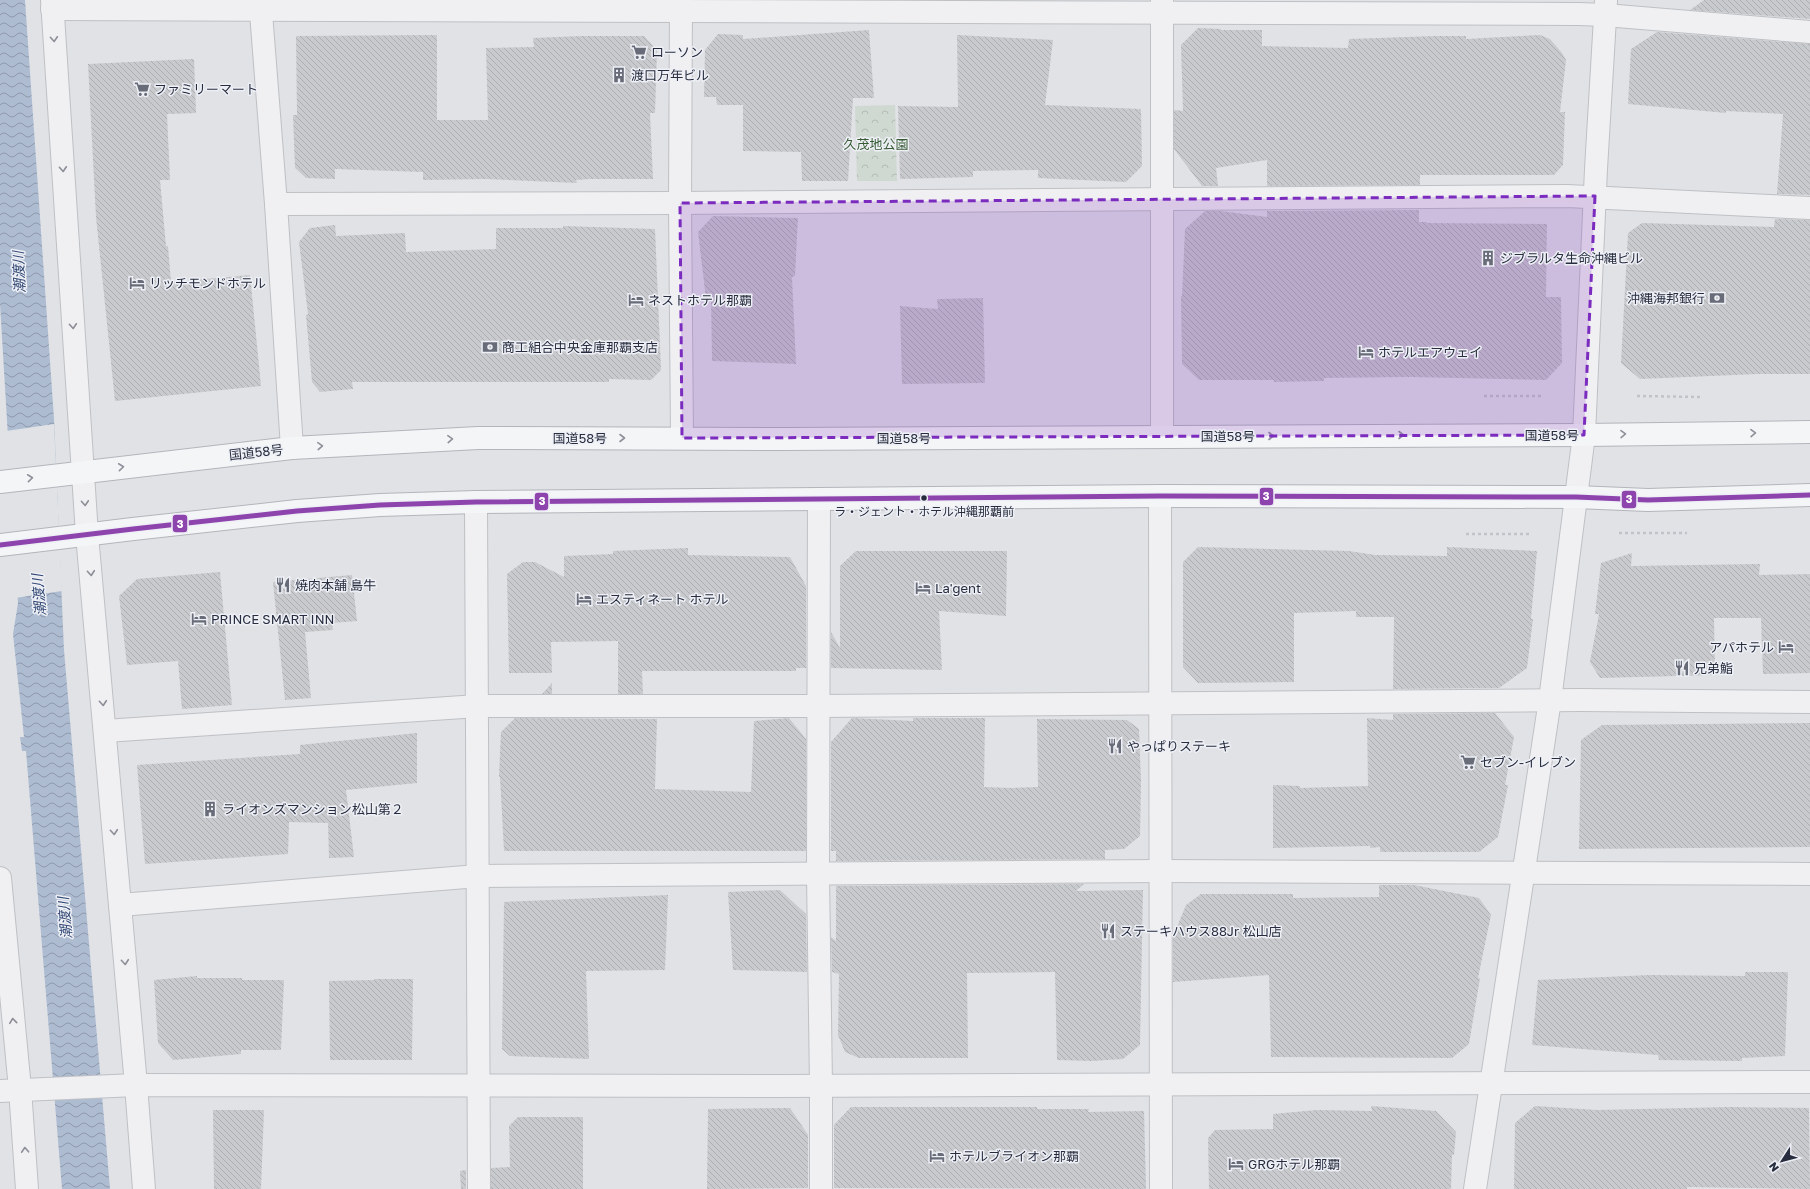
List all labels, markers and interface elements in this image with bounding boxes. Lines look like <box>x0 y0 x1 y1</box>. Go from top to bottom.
one-way arrow <box>50 36 59 42</box>
supermarket icon: ローソン <box>630 43 648 61</box>
place label: ローソン <box>651 44 703 60</box>
building icon: 渡口万年ビル <box>610 66 628 84</box>
place label: 渡口万年ビル <box>631 67 709 83</box>
supermarket icon: ファミリーマート <box>133 80 151 98</box>
place label: ファミリーマート <box>154 81 258 97</box>
park label: 久茂地公園 <box>843 136 909 152</box>
one-way arrow <box>58 166 67 172</box>
water label: 潮渡川 <box>9 249 28 293</box>
building icon: ジブラルタ生命沖縄ビル <box>1479 249 1497 267</box>
place label: ジブラルタ生命沖縄ビル <box>1500 250 1643 266</box>
hotel icon: リッチモンドホテル <box>128 274 146 292</box>
place label: リッチモンドホテル <box>149 275 266 291</box>
bank icon: 沖縄海邦銀行 <box>1708 289 1726 307</box>
place label: 沖縄海邦銀行 <box>1627 290 1705 306</box>
hotel icon: ネストホテル那覇 <box>627 291 645 309</box>
place label: ネストホテル那覇 <box>648 292 752 308</box>
one-way arrow <box>69 323 78 329</box>
bank icon: 商工組合中央金庫那覇支店 <box>481 338 499 356</box>
place label: 商工組合中央金庫那覇支店 <box>502 339 658 355</box>
hotel icon: ホテルエアウェイ <box>1357 343 1375 361</box>
place label: ホテルエアウェイ <box>1378 344 1482 360</box>
street label: 国道58号 <box>1525 427 1579 443</box>
street label: 国道58号 <box>1201 428 1255 444</box>
one-way arrow <box>1750 428 1756 437</box>
street label: 国道58号 <box>553 430 607 446</box>
street label: 国道58号 <box>877 430 931 446</box>
one-way arrow <box>1620 430 1626 438</box>
one-way arrow <box>1398 431 1404 439</box>
one-way arrow <box>1268 432 1274 440</box>
one-way arrow <box>619 434 625 442</box>
one-way arrow <box>447 435 453 444</box>
street label: 国道58号 <box>228 441 284 463</box>
one-way arrow <box>317 442 323 450</box>
one-way arrow <box>118 463 124 472</box>
one-way arrow <box>27 474 33 483</box>
line badge: 3 <box>1259 487 1274 506</box>
text: 3 <box>1263 489 1270 502</box>
line badge: 3 <box>1621 490 1637 509</box>
line badge: 3 <box>534 492 549 511</box>
text: 3 <box>1626 492 1633 505</box>
marker: ラ・ジェント・ホテル沖縄那覇前 <box>919 493 929 503</box>
text: 3 <box>539 494 546 507</box>
one-way arrow <box>80 500 89 506</box>
place label: ラ・ジェント・ホテル沖縄那覇前 <box>834 504 1014 519</box>
line badge: 3 <box>172 514 188 533</box>
text: 3 <box>177 517 184 530</box>
one-way arrow <box>86 570 95 576</box>
water label: 潮渡川 <box>28 571 49 617</box>
restaurant icon: 焼肉本舗 島牛 <box>274 576 292 594</box>
place label: 焼肉本舗 島牛 <box>295 577 376 593</box>
hotel icon: La'gent <box>914 579 932 597</box>
place label: La'gent <box>935 580 981 596</box>
hotel icon: エスティネート ホテル <box>575 590 593 608</box>
place label: エスティネート ホテル <box>596 591 728 607</box>
hotel icon: PRINCE SMART INN <box>190 610 208 628</box>
place label: PRINCE SMART INN <box>211 611 334 627</box>
hotel icon: アパホテル <box>1777 638 1795 656</box>
place label: アパホテル <box>1709 639 1774 655</box>
restaurant icon: 兄弟鮨 <box>1673 659 1691 677</box>
place label: 兄弟鮨 <box>1694 660 1733 676</box>
one-way arrow <box>98 700 107 706</box>
restaurant icon: やっぱりステーキ <box>1106 737 1124 755</box>
place label: やっぱりステーキ <box>1127 738 1231 754</box>
supermarket icon: セブン-イレブン <box>1459 753 1477 771</box>
place label: セブン-イレブン <box>1480 754 1576 770</box>
building icon: ライオンズマンション松山第２ <box>201 800 219 818</box>
place label: ライオンズマンション松山第２ <box>222 801 404 817</box>
one-way arrow <box>109 829 118 835</box>
water label: 潮渡川 <box>54 894 75 940</box>
restaurant icon: ステーキハウス88Jr 松山店 <box>1099 922 1117 940</box>
place label: ステーキハウス88Jr 松山店 <box>1120 923 1281 939</box>
one-way arrow <box>120 959 129 965</box>
one-way arrow <box>9 1018 18 1024</box>
north arrow <box>1762 1141 1802 1181</box>
one-way arrow <box>21 1147 29 1153</box>
hotel icon: ホテルブライオン那覇 <box>928 1147 946 1165</box>
place label: ホテルブライオン那覇 <box>949 1148 1079 1164</box>
hotel icon: GRGホテル那覇 <box>1227 1155 1245 1173</box>
place label: GRGホテル那覇 <box>1248 1156 1340 1172</box>
text: N <box>1766 1160 1781 1174</box>

